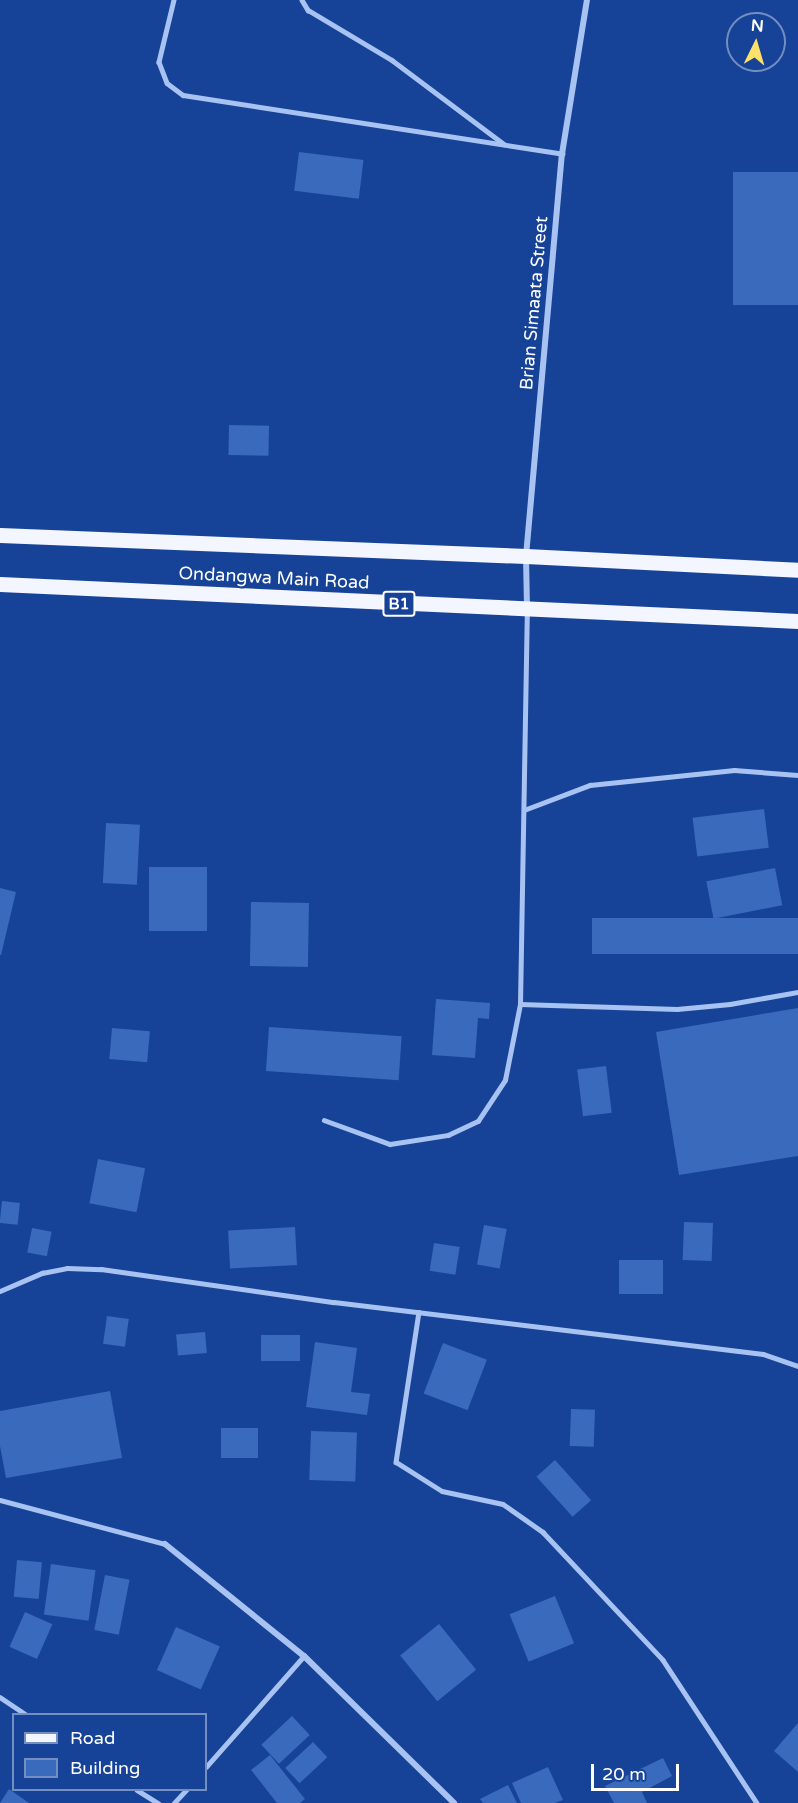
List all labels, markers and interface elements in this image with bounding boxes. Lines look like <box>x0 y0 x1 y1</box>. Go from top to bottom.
north arrow <box>726 12 786 72</box>
text: N <box>750 16 765 37</box>
street label: Brian Simaata Street <box>516 215 552 391</box>
street label: Ondangwa Main Road <box>178 562 370 594</box>
road number: B1 <box>381 591 417 617</box>
legend <box>12 1713 207 1791</box>
text: Road <box>70 1727 115 1749</box>
scale bar <box>594 1752 682 1790</box>
text: Building <box>70 1757 140 1779</box>
text: 20 m <box>602 1763 646 1785</box>

